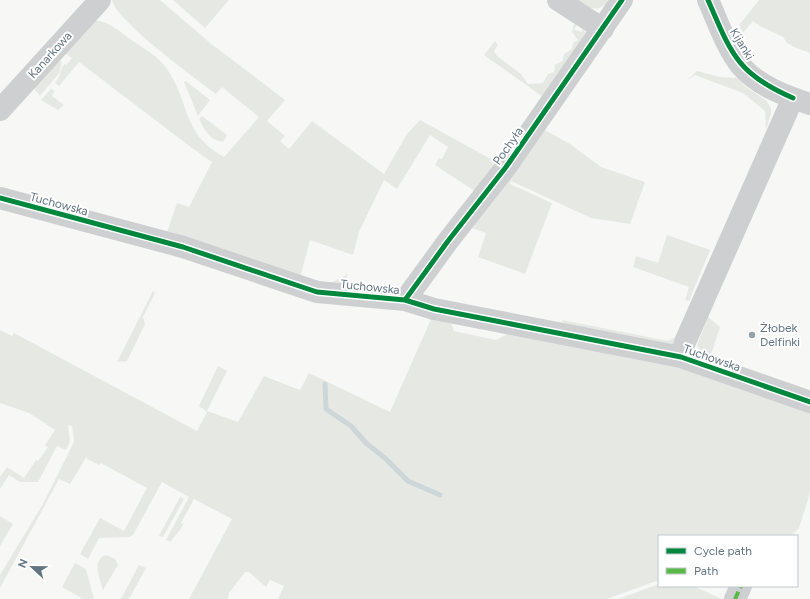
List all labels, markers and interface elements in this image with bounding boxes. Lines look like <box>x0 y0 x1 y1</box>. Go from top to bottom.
street label: Kijanki <box>727 25 757 63</box>
street label: Kanarkowa <box>25 29 75 81</box>
street label: Pochyła <box>490 124 526 168</box>
street label: Tuchowska <box>28 190 90 218</box>
street label: Tuchowska <box>340 277 400 297</box>
place label: Żłobek Delfinki <box>760 321 800 349</box>
marker: Żłobek Delfinki <box>747 330 757 340</box>
street label: Tuchowska <box>682 342 742 374</box>
legend <box>658 535 798 587</box>
text: Cycle path <box>694 544 752 558</box>
north arrow <box>12 547 52 587</box>
text: N <box>16 557 31 570</box>
text: Path <box>694 564 718 578</box>

